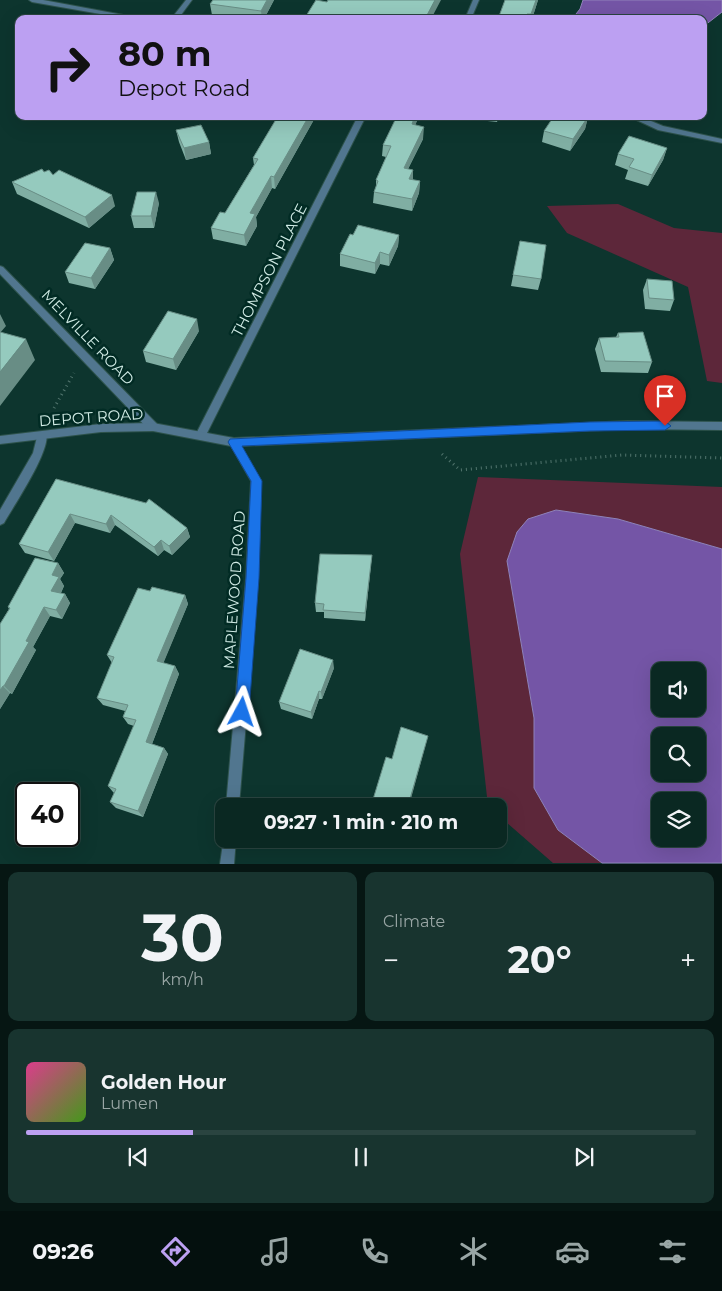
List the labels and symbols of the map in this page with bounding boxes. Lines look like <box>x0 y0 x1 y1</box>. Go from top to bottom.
street label: THOMPSON PLACE <box>227 200 311 340</box>
street label: MELVILLE ROAD <box>38 285 138 389</box>
pin <box>644 375 686 426</box>
street label: DEPOT ROAD <box>38 404 144 430</box>
street label: MAPLEWOOD ROAD <box>219 510 249 670</box>
position arrow <box>215 685 267 737</box>
speed limit sign: 40 <box>15 782 80 847</box>

